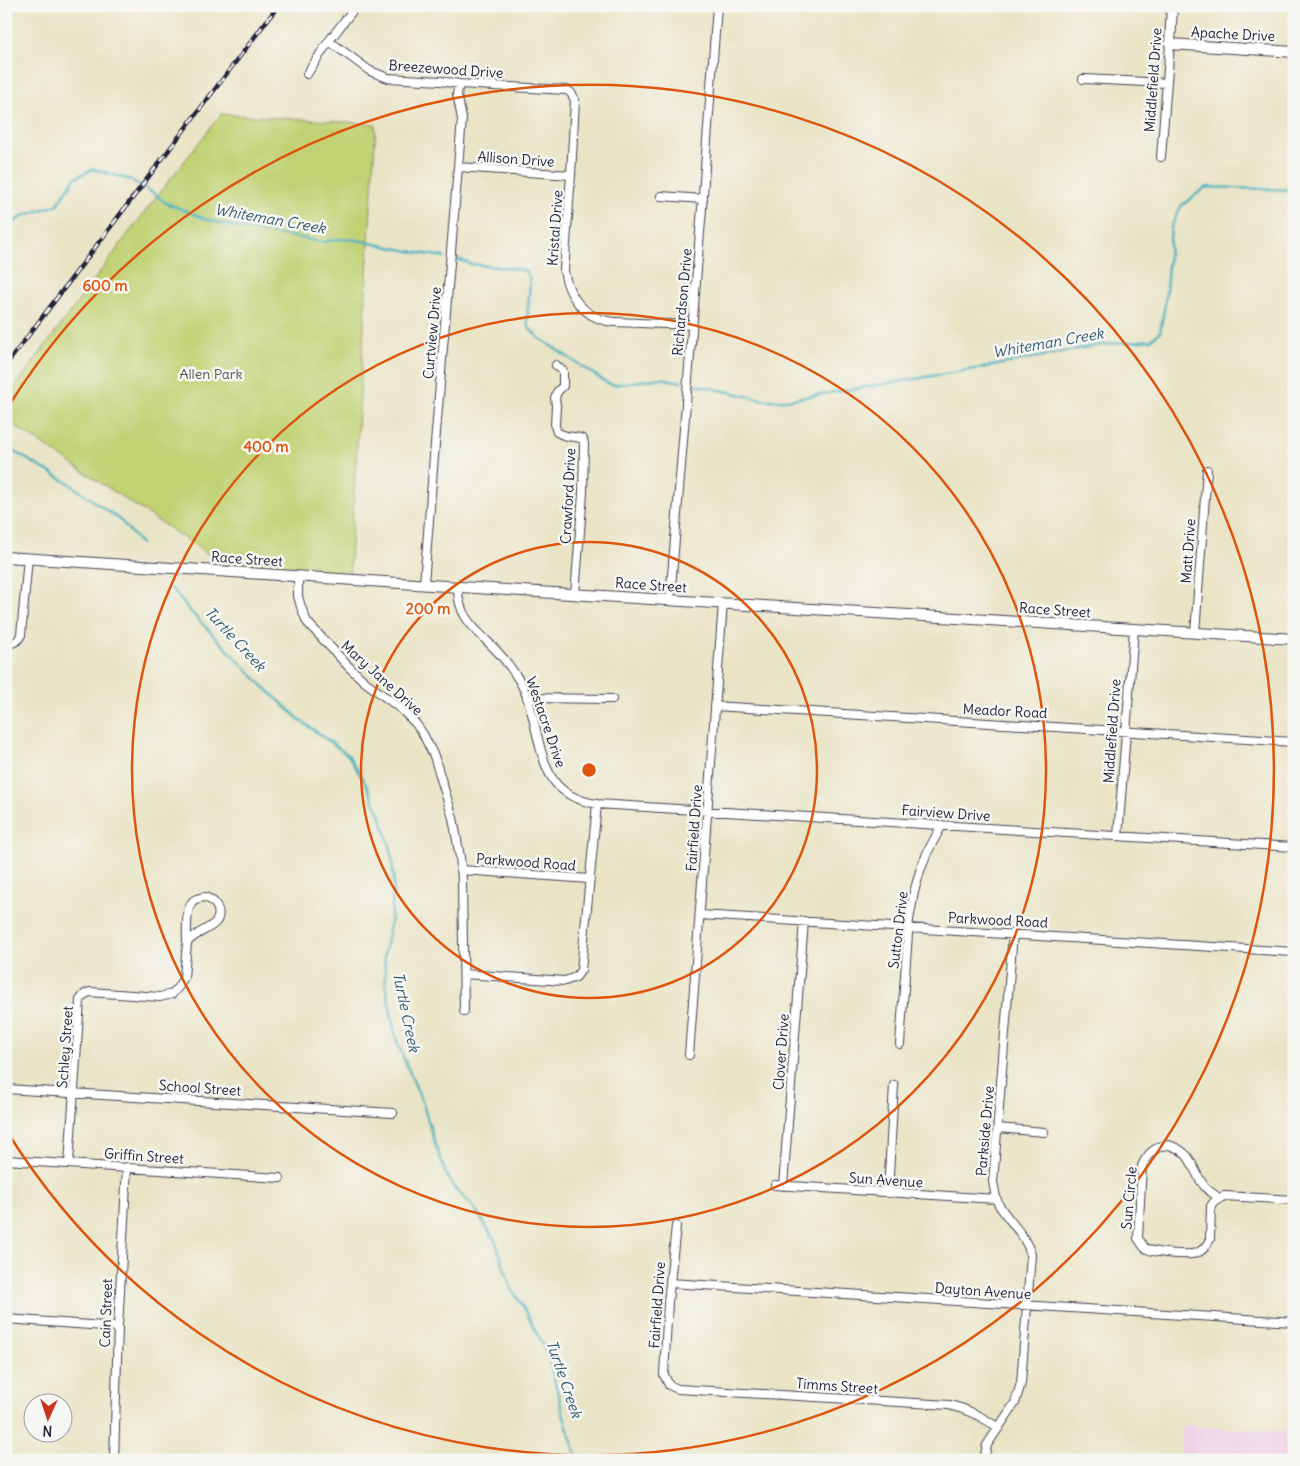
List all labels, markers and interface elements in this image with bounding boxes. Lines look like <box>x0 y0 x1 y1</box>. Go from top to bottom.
street label: Apache Drive <box>1191 23 1275 45</box>
street label: Middlefield Drive <box>1140 27 1166 133</box>
street label: Breezewood Drive <box>388 56 504 82</box>
street label: Allison Drive <box>477 147 555 171</box>
street label: Kristal Drive <box>543 189 567 267</box>
water label: Whiteman Creek <box>213 199 328 238</box>
street label: Richardson Drive <box>668 248 696 356</box>
text: 600 m <box>82 276 128 295</box>
street label: Curtview Drive <box>419 286 445 380</box>
water label: Whiteman Creek <box>991 323 1106 362</box>
park label: Allen Park <box>179 365 243 383</box>
text: 400 m <box>243 437 289 456</box>
street label: Crawford Drive <box>556 447 580 545</box>
street label: Matt Drive <box>1177 518 1199 584</box>
street label: Race Street <box>211 548 284 571</box>
street label: Race Street <box>615 574 688 597</box>
text: 200 m <box>406 599 450 618</box>
street label: Race Street <box>1019 599 1092 622</box>
water label: Turtle Creek <box>201 603 271 676</box>
street label: Mary Jane Drive <box>338 637 426 719</box>
street label: Westacre Drive <box>522 674 570 770</box>
street label: Middlefield Drive <box>1099 678 1125 784</box>
street label: Meador Road <box>962 700 1048 722</box>
centre of rings <box>580 761 598 779</box>
street label: Fairfield Drive <box>682 784 706 872</box>
street label: Fairview Drive <box>901 801 991 825</box>
street label: Parkwood Road <box>475 850 577 874</box>
street label: Sutton Drive <box>884 890 912 970</box>
street label: Parkwood Road <box>948 908 1048 932</box>
water label: Turtle Creek <box>389 970 424 1055</box>
street label: Schley Street <box>53 1005 77 1089</box>
street label: Clover Drive <box>769 1013 793 1091</box>
street label: School Street <box>158 1076 242 1100</box>
street label: Parkside Drive <box>972 1085 998 1177</box>
street label: Griffin Street <box>103 1144 185 1168</box>
street label: Sun Circle <box>1117 1166 1141 1230</box>
street label: Sun Avenue <box>848 1168 924 1192</box>
street label: Fairfield Drive <box>645 1261 669 1349</box>
street label: Cain Street <box>96 1278 116 1348</box>
street label: Dayton Avenue <box>934 1279 1032 1303</box>
water label: Turtle Creek <box>542 1337 587 1422</box>
street label: Timms Street <box>795 1374 879 1398</box>
north arrow <box>22 1394 72 1444</box>
text: N <box>42 1422 53 1440</box>

